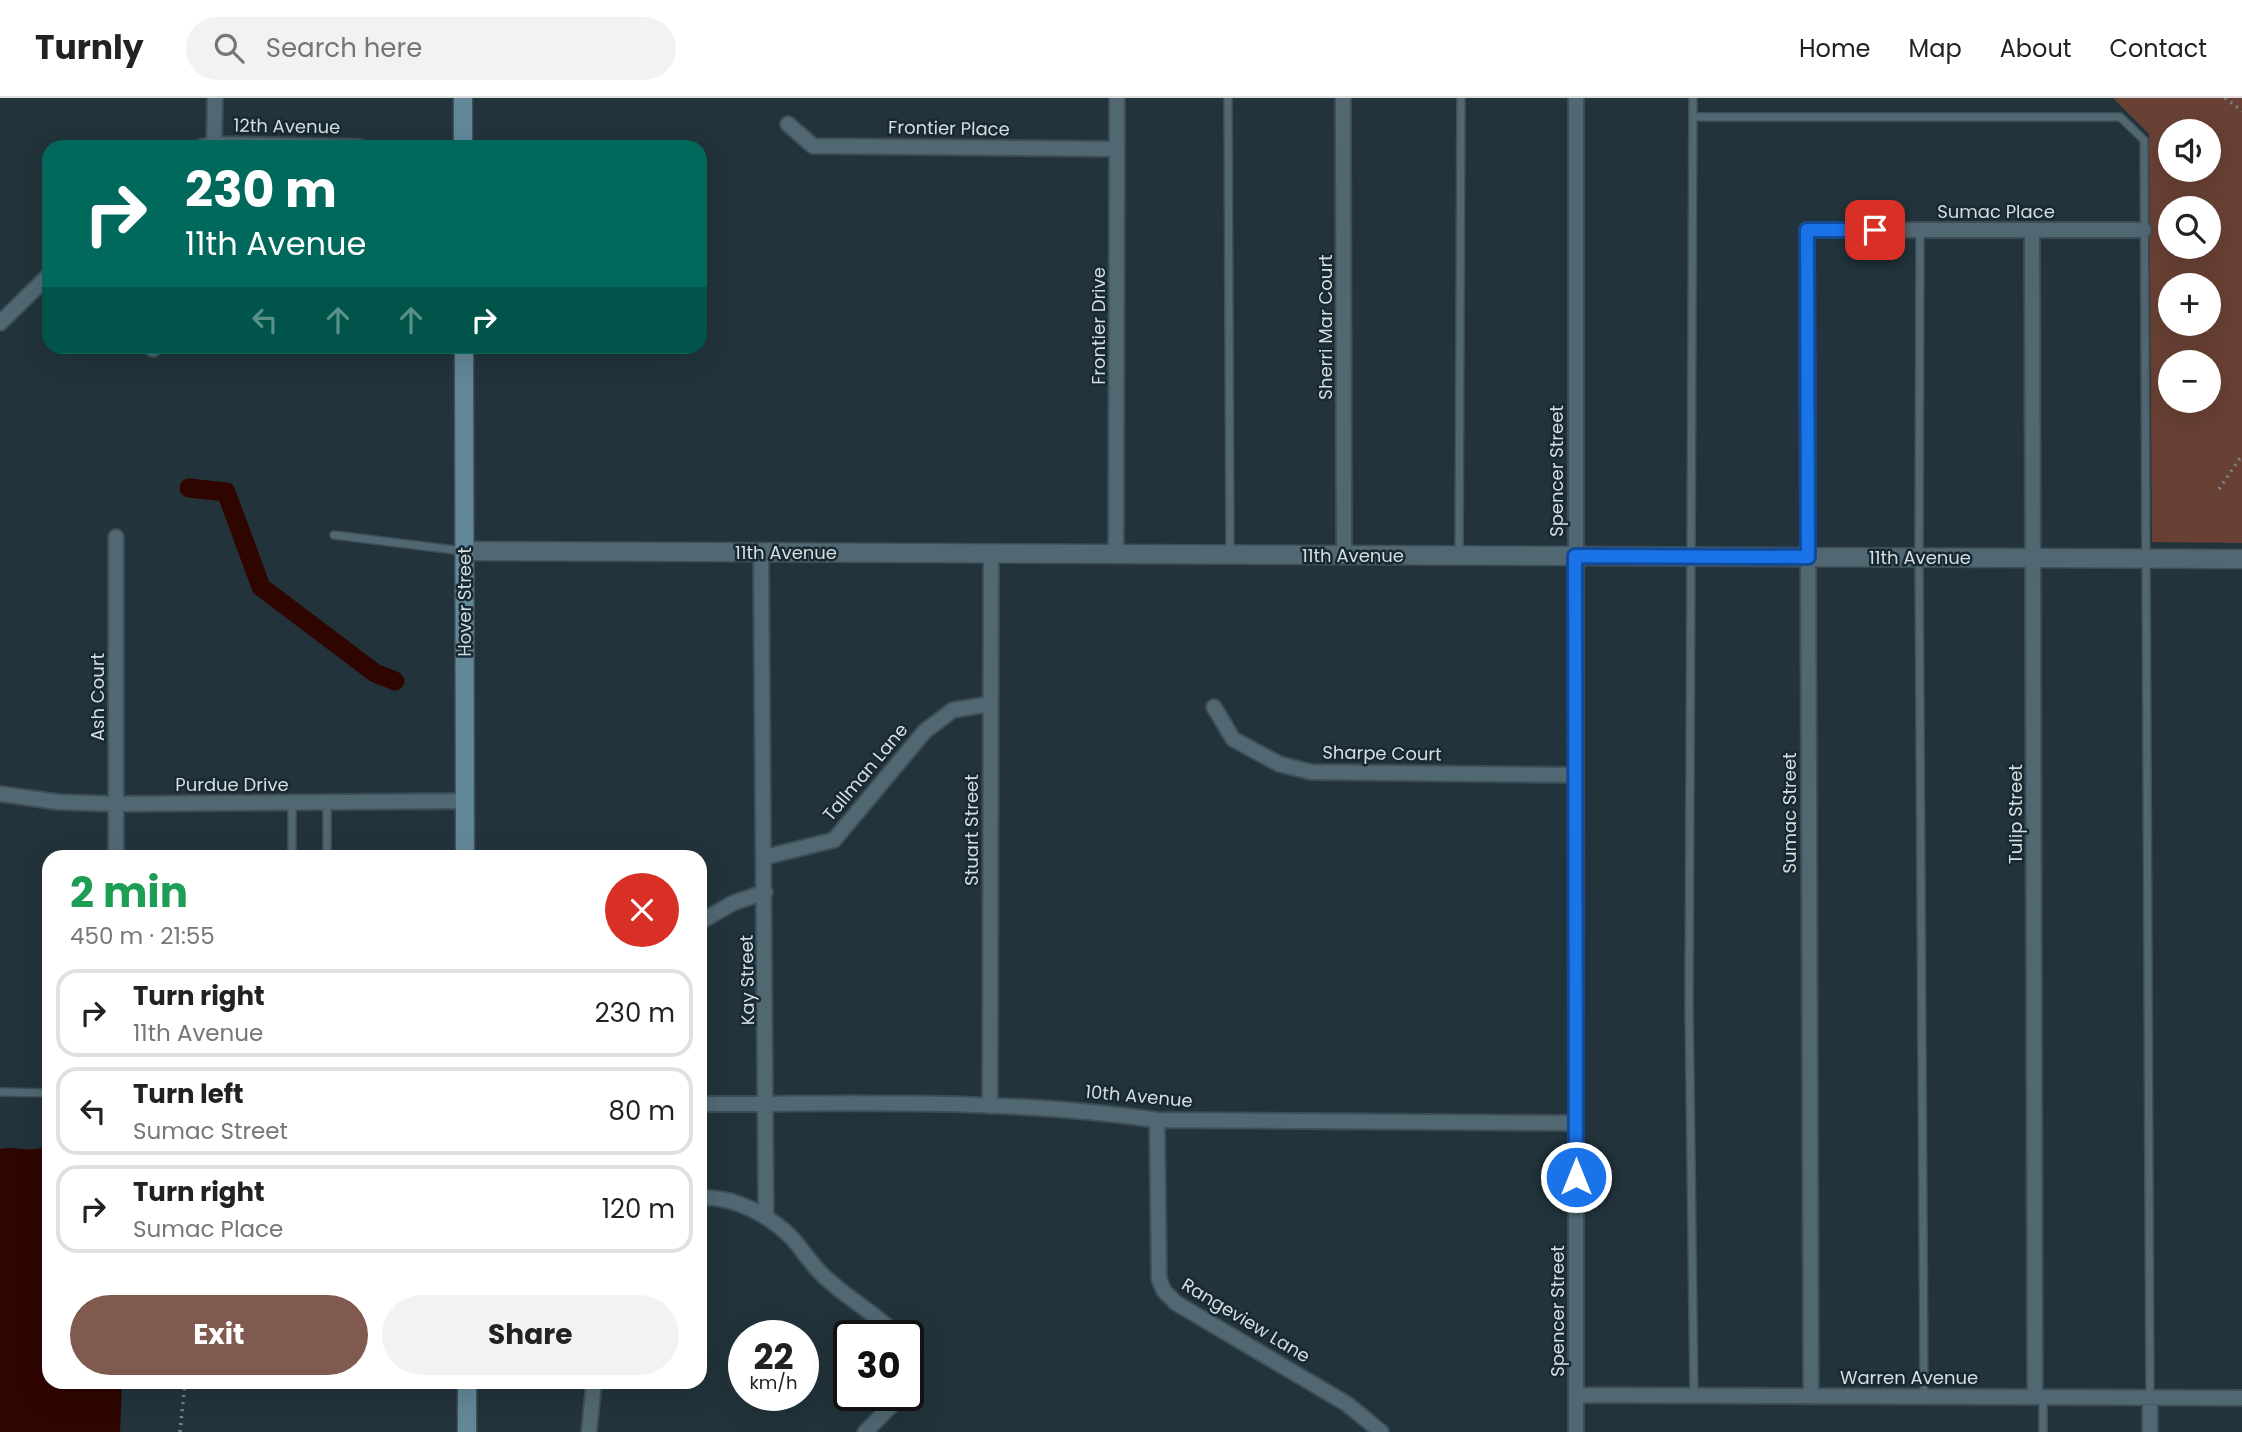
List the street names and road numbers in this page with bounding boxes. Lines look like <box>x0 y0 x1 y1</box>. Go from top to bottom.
street label: 12th Avenue <box>234 113 340 139</box>
street label: Frontier Place <box>888 114 1010 142</box>
street label: Sumac Place <box>1937 199 2055 224</box>
street label: Sherri Mar Court <box>1313 254 1338 400</box>
street label: Frontier Drive <box>1086 267 1111 385</box>
street label: Spencer Street <box>1544 405 1569 537</box>
street label: 11th Avenue <box>735 540 837 565</box>
street label: 11th Avenue <box>1302 543 1404 568</box>
street label: 11th Avenue <box>1869 545 1971 570</box>
street label: Hover Street <box>452 547 477 657</box>
street label: Ash Court <box>85 653 110 741</box>
street label: Tallman Lane <box>817 718 913 826</box>
street label: Sharpe Court <box>1322 739 1442 767</box>
street label: Sumac Street <box>1777 752 1802 874</box>
street label: Tulip Street <box>2003 764 2028 864</box>
street label: Purdue Drive <box>175 772 289 797</box>
street label: Stuart Street <box>959 774 984 886</box>
street label: Kay Street <box>734 934 760 1026</box>
street label: 10th Avenue <box>1084 1079 1194 1113</box>
street label: Spencer Street <box>1545 1245 1570 1377</box>
street label: Rangeview Lane <box>1177 1272 1315 1368</box>
street label: Warren Avenue <box>1840 1365 1978 1390</box>

